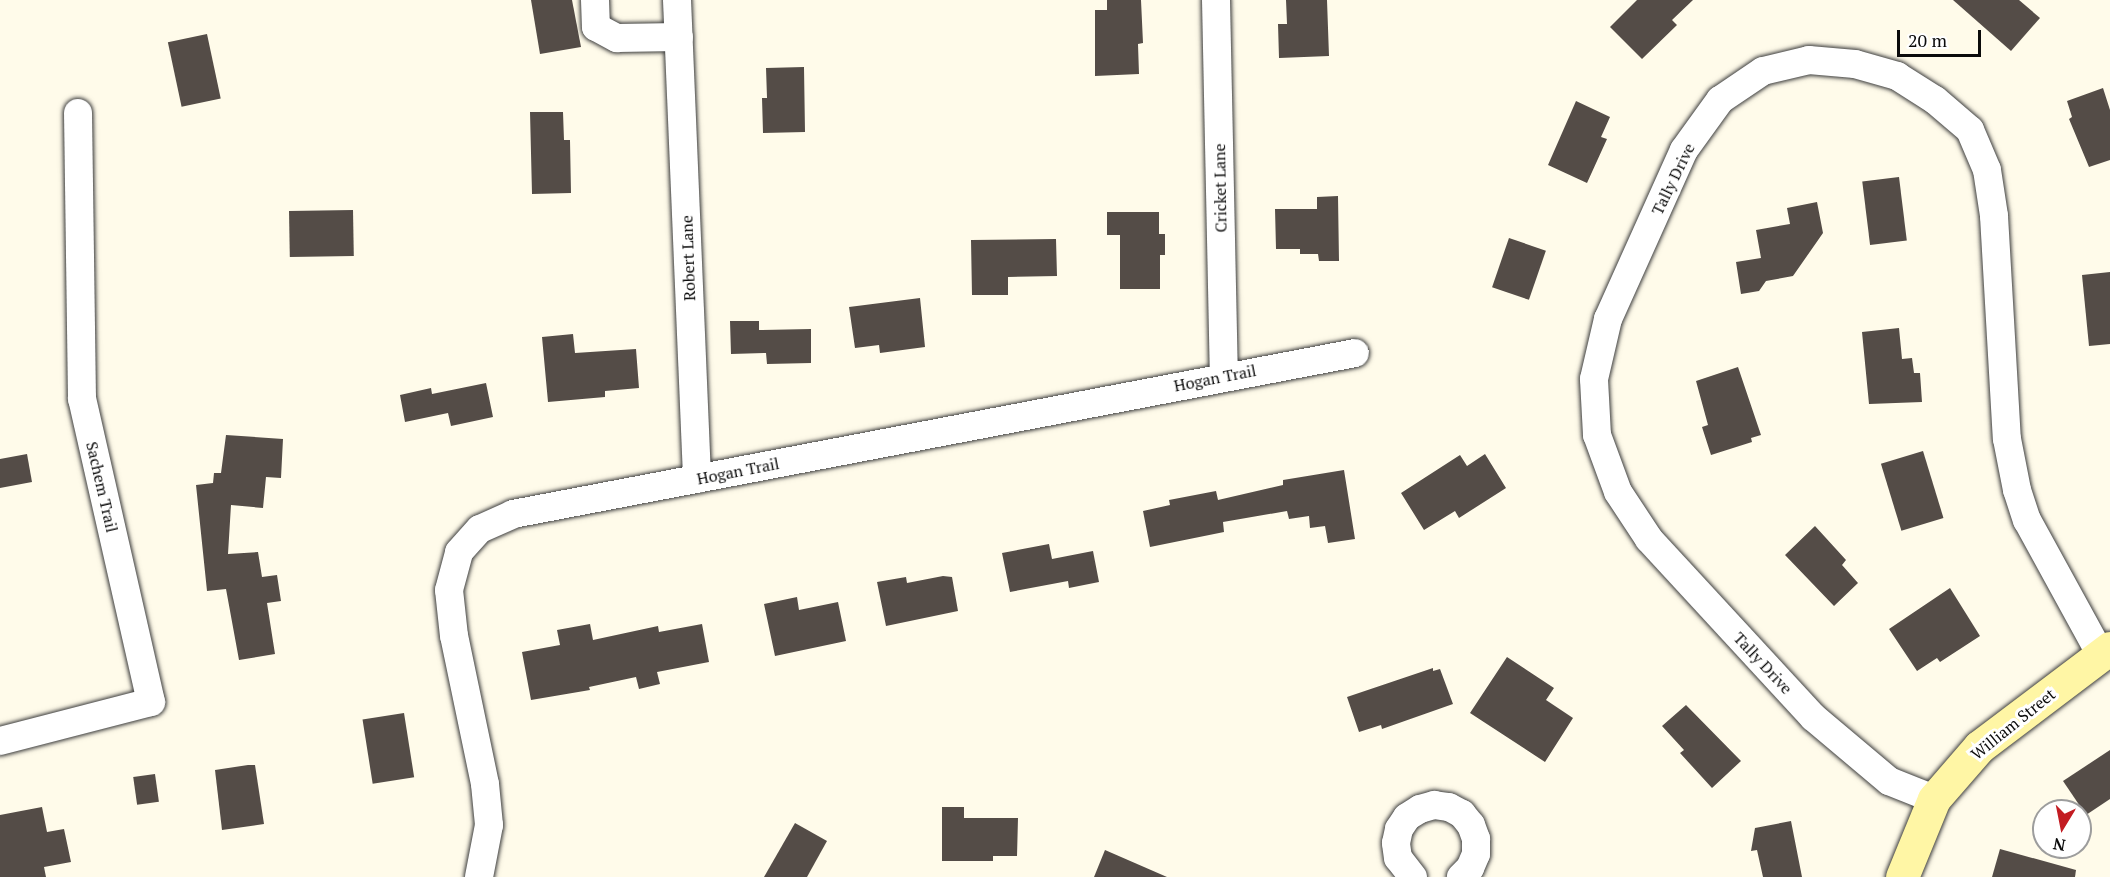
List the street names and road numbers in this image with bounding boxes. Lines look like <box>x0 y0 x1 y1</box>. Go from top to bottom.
street label: Tally Drive <box>1647 140 1699 218</box>
street label: Cricket Lane <box>1210 143 1230 233</box>
street label: Robert Lane <box>677 215 699 301</box>
street label: Hogan Trail <box>1172 361 1258 395</box>
street label: Sachem Trail <box>82 440 122 534</box>
street label: Hogan Trail <box>695 454 781 488</box>
street label: Tally Drive <box>1730 628 1796 698</box>
street label: William Street <box>1967 684 2059 764</box>

